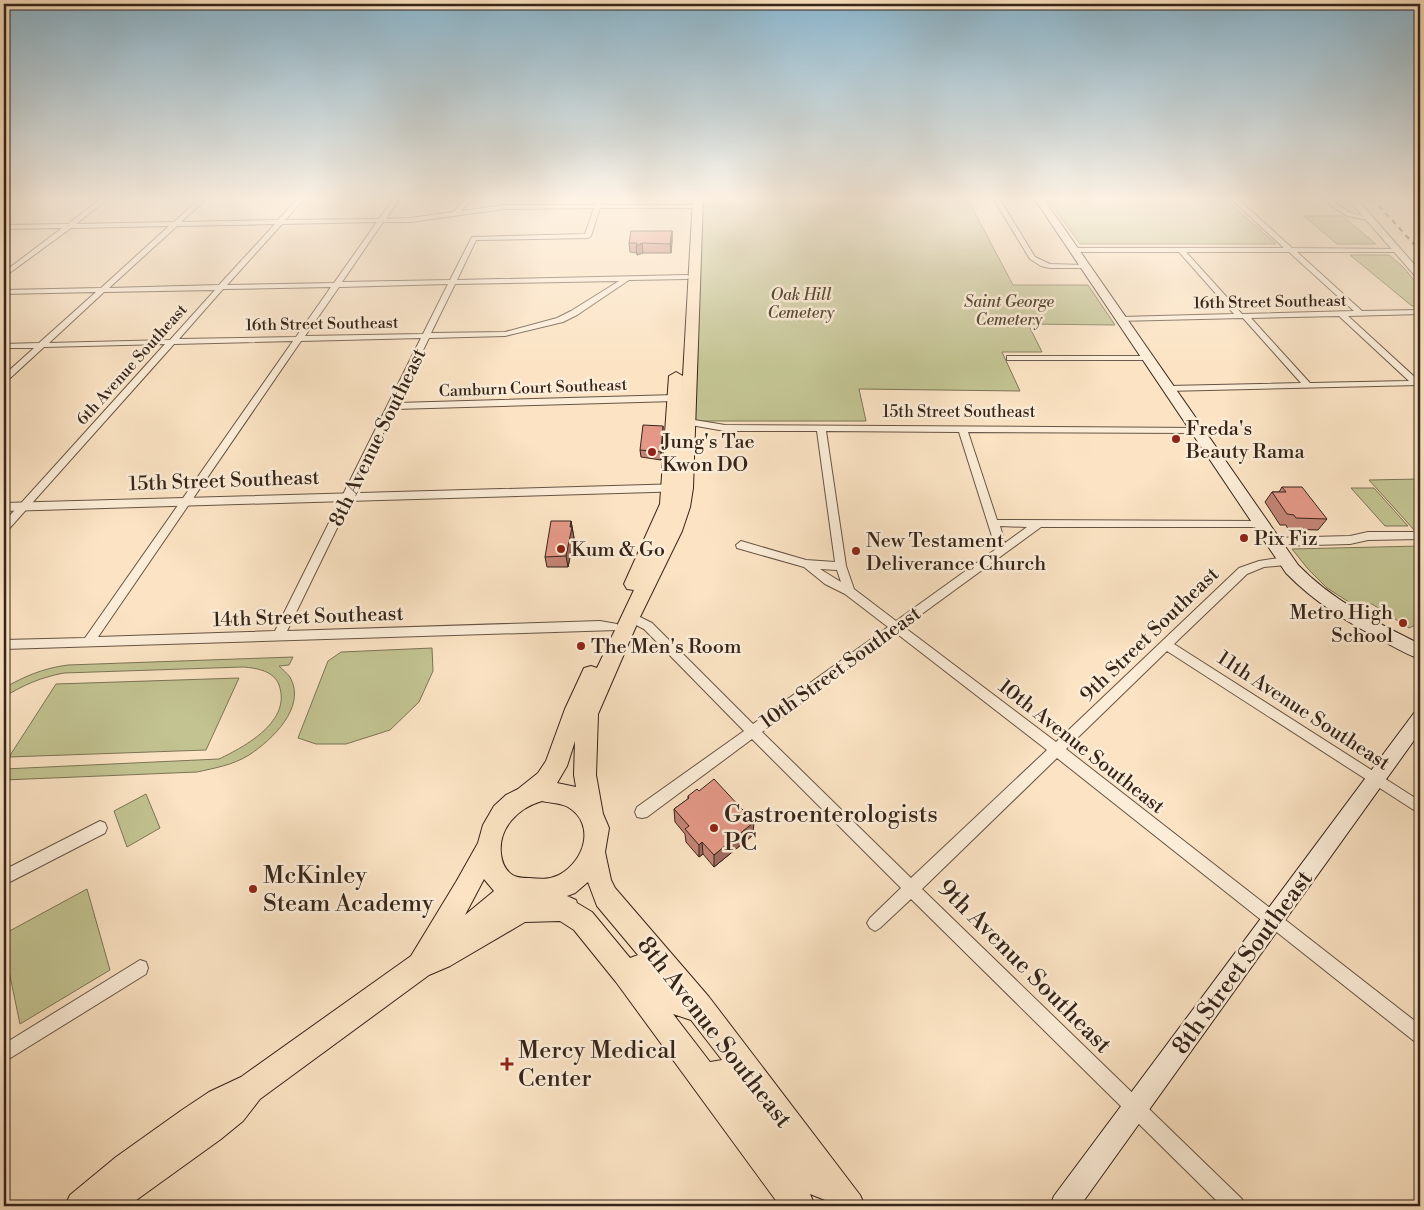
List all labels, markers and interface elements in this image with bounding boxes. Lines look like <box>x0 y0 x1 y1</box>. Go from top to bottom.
park label: Oak Hill Cemetery <box>767 285 835 323</box>
street label: 16th Street Southeast <box>1193 291 1347 313</box>
park label: Saint George Cemetery <box>964 292 1055 330</box>
street label: 6th Avenue Southeast <box>72 300 192 429</box>
street label: 16th Street Southeast <box>245 313 399 335</box>
street label: 8th Avenue Southeast <box>324 344 432 531</box>
street label: Camburn Court Southeast <box>439 375 628 401</box>
street label: 15th Street Southeast <box>883 402 1036 422</box>
place label: Freda's Beauty Rama <box>1185 417 1306 465</box>
place label: Jung's Tae Kwon DO <box>661 430 755 478</box>
marker: Freda's Beauty Rama <box>1170 433 1182 445</box>
marker: Jung's Tae Kwon DO <box>646 446 658 458</box>
street label: 15th Street Southeast <box>128 466 320 497</box>
place label: Pix Fiz <box>1254 527 1318 552</box>
place label: New Testament Deliverance Church <box>866 529 1046 577</box>
marker: Pix Fiz <box>1238 532 1250 544</box>
place label: Kum & Go <box>571 538 665 563</box>
marker: Kum & Go <box>555 543 567 555</box>
marker: New Testament Deliverance Church <box>850 545 862 557</box>
street label: 9th Street Southeast <box>1075 562 1225 708</box>
street label: 10th Street Southeast <box>756 601 926 735</box>
place label: Metro High School <box>1289 601 1393 649</box>
street label: 14th Street Southeast <box>212 602 404 633</box>
marker: Metro High School <box>1397 617 1409 629</box>
place label: The Men's Room <box>591 635 742 660</box>
marker: The Men's Room <box>575 640 587 652</box>
street label: 11th Avenue Southeast <box>1212 646 1394 776</box>
street label: 10th Avenue Southeast <box>993 674 1169 820</box>
place label: Gastroenterologists PC <box>724 800 938 858</box>
marker: Gastroenterologists PC <box>708 822 720 834</box>
place label: McKinley Steam Academy <box>263 861 434 919</box>
street label: 8th Street Southeast <box>1166 864 1320 1061</box>
street label: 9th Avenue Southeast <box>931 873 1118 1060</box>
marker: McKinley Steam Academy <box>247 883 259 895</box>
street label: 8th Avenue Southeast <box>630 931 798 1135</box>
place label: Mercy Medical Center <box>518 1036 676 1094</box>
marker: Mercy Medical Center <box>500 1057 514 1071</box>

